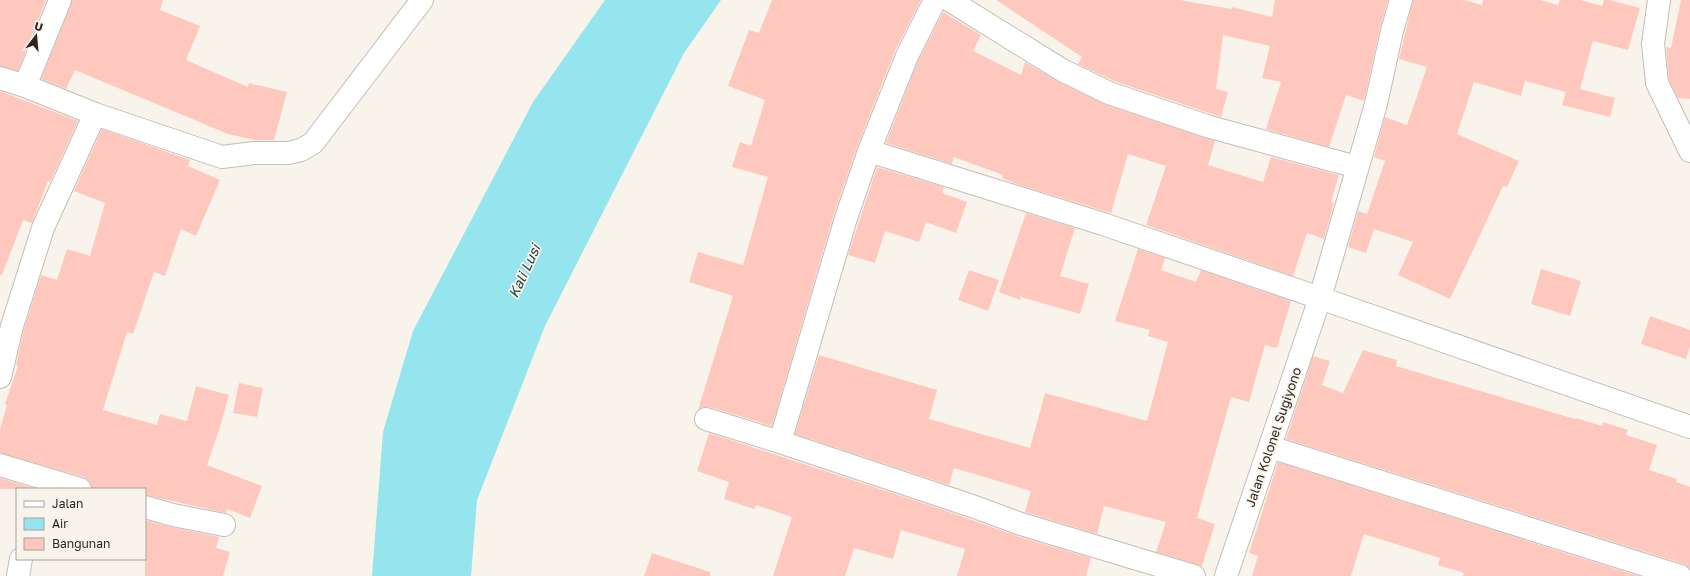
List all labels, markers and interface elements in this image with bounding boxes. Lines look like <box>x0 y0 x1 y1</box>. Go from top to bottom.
north arrow <box>16 16 56 56</box>
text: U <box>33 19 45 33</box>
water label: Kali Lusi <box>504 240 545 300</box>
street label: Jalan Kolonel Sugiyono <box>1242 365 1305 509</box>
legend <box>16 488 146 560</box>
text: Jalan <box>52 496 83 511</box>
text: Air <box>52 516 68 531</box>
text: Bangunan <box>52 536 110 551</box>

